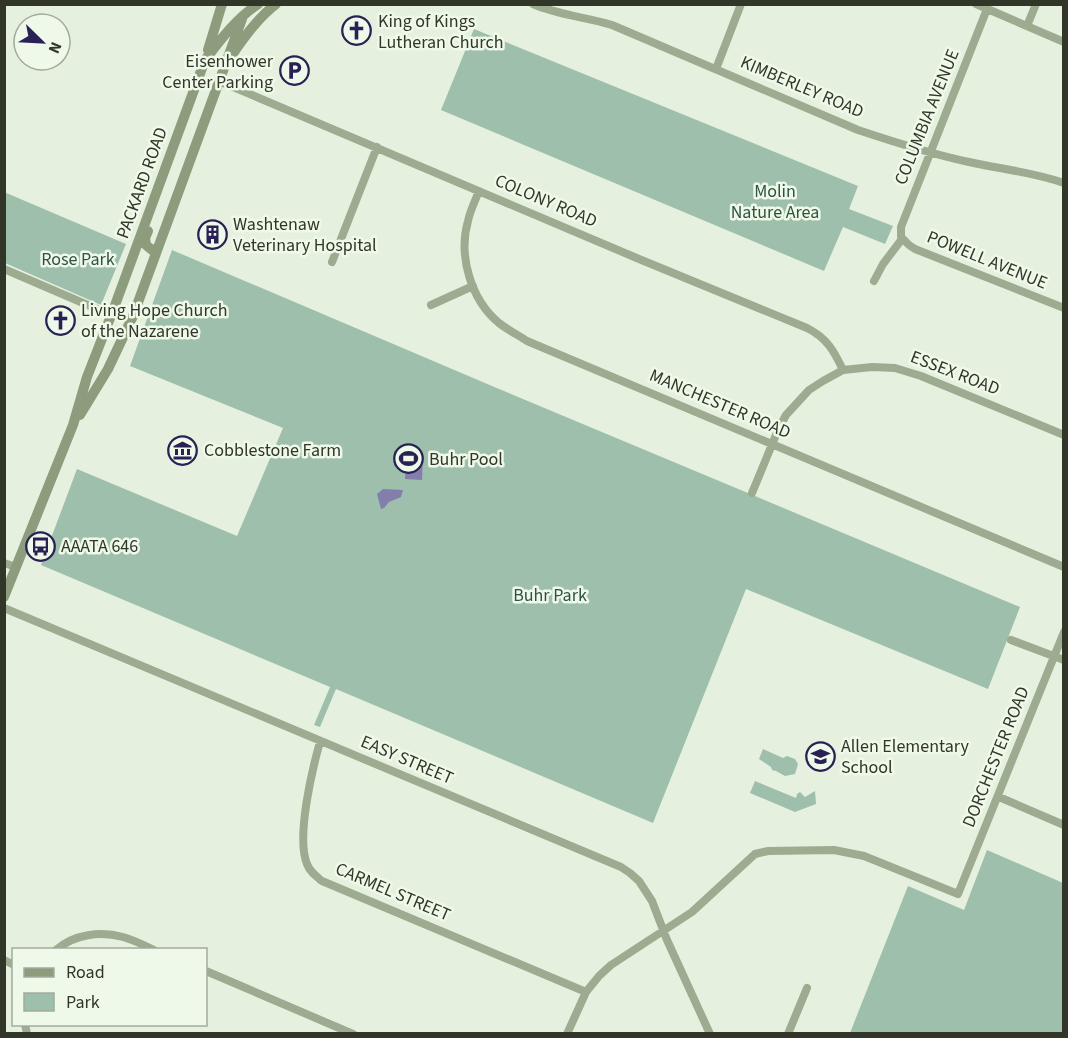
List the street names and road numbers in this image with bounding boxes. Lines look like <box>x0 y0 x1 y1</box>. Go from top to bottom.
street label: COLUMBIA AVENUE <box>888 45 966 189</box>
street label: KIMBERLEY ROAD <box>736 50 868 124</box>
street label: PACKARD ROAD <box>110 124 174 242</box>
street label: COLONY ROAD <box>491 168 601 234</box>
street label: POWELL AVENUE <box>923 224 1051 296</box>
street label: ESSEX ROAD <box>907 345 1003 401</box>
street label: MANCHESTER ROAD <box>646 363 794 445</box>
street label: DORCHESTER ROAD <box>956 683 1036 831</box>
street label: EASY STREET <box>357 729 458 791</box>
street label: CARMEL STREET <box>332 856 455 928</box>

